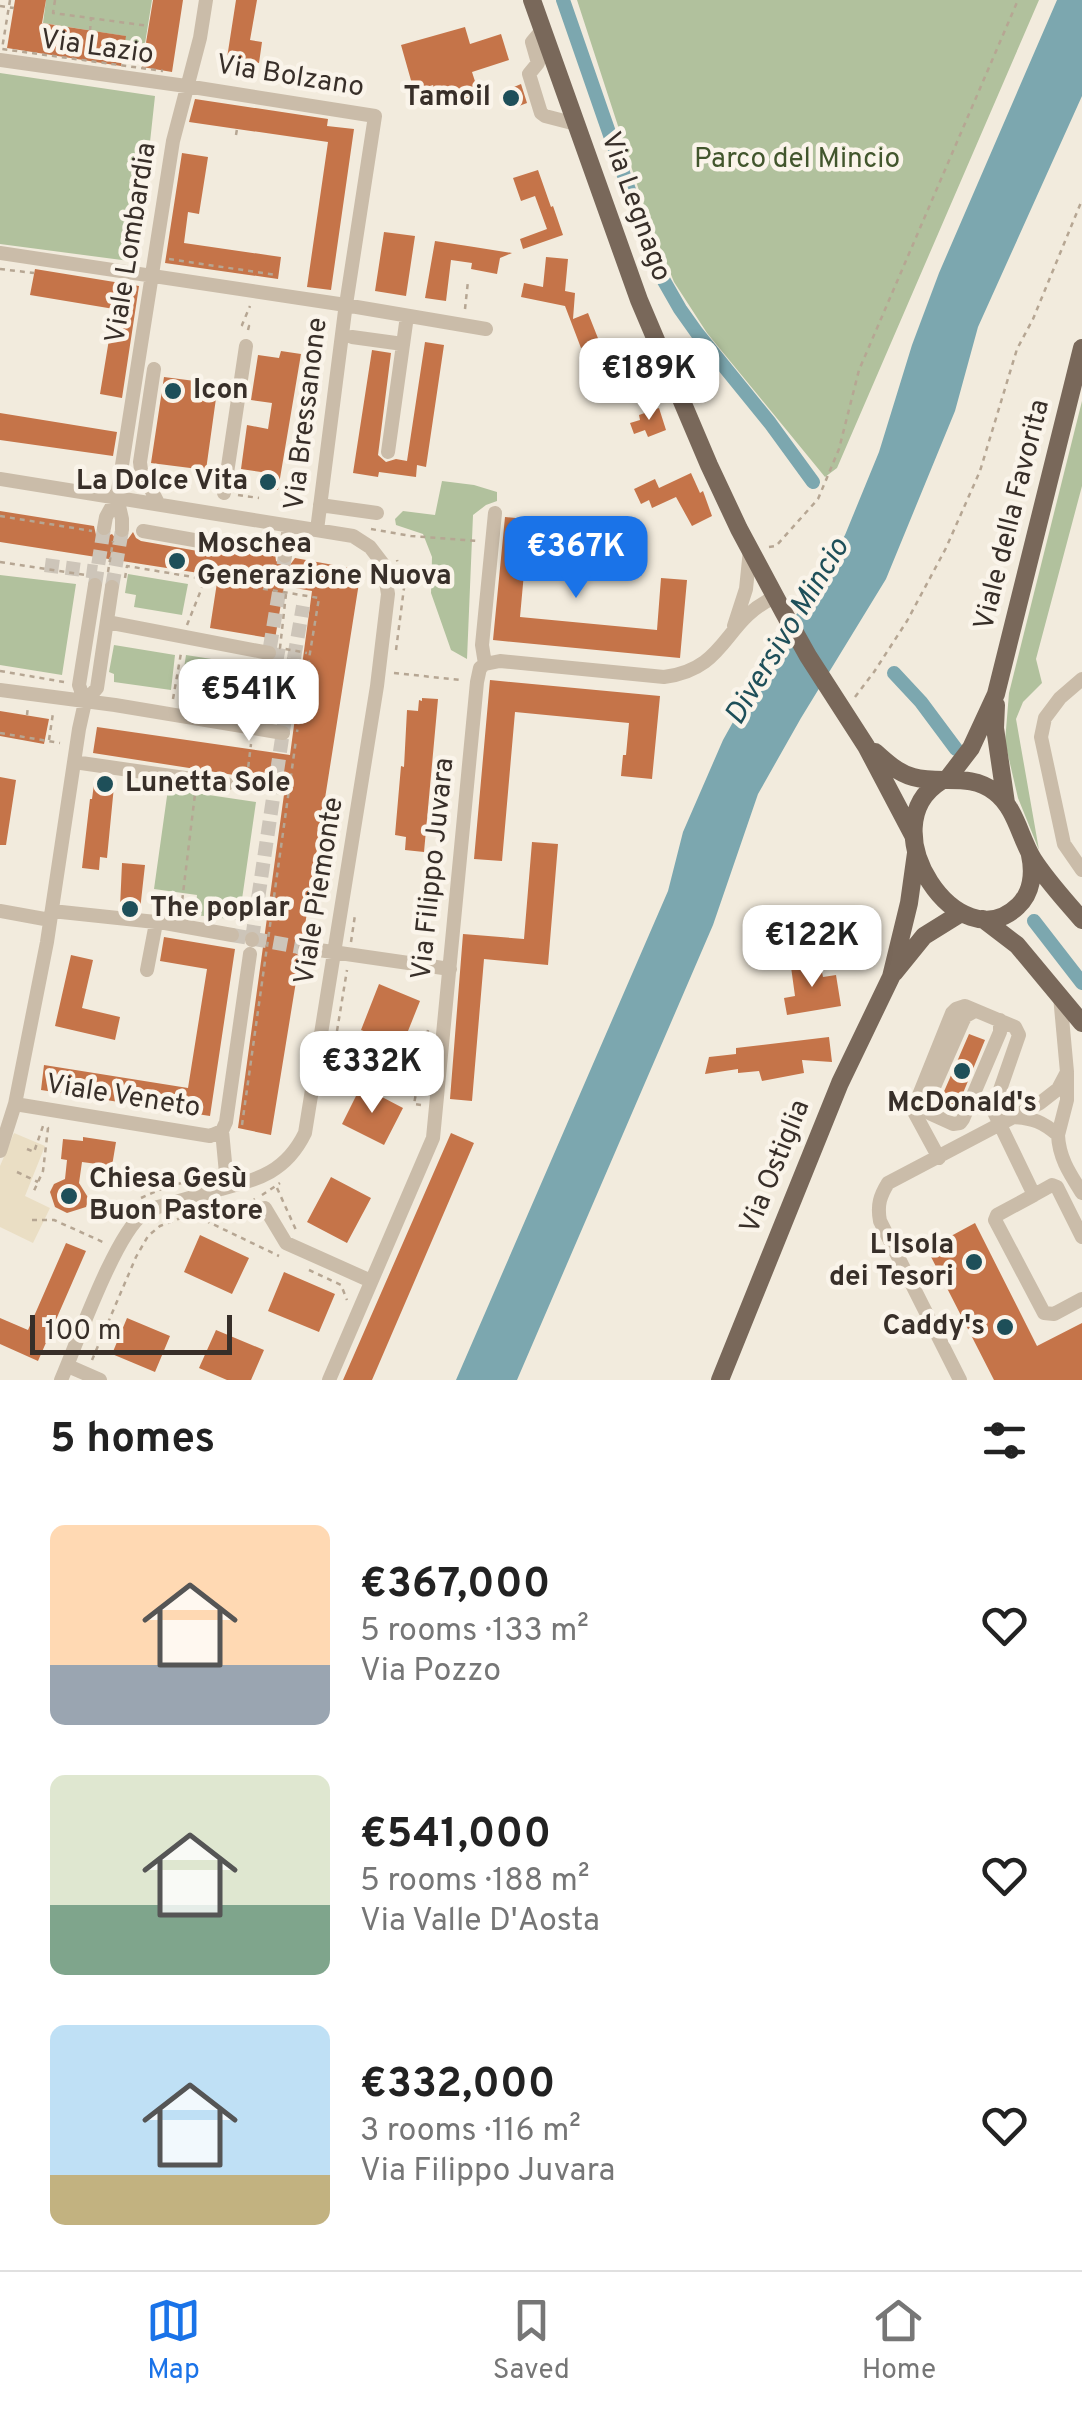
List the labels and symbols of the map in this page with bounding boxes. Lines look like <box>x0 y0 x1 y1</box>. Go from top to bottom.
street label: Via Lazio <box>38 22 156 74</box>
street label: Via Bolzano <box>213 48 367 106</box>
place label: Tamoil <box>404 80 491 116</box>
marker: Tamoil <box>500 87 522 109</box>
street label: Via Legnago <box>591 127 679 287</box>
street label: Viale Lombardia <box>98 140 166 346</box>
park label: Parco del Mincio <box>694 142 900 178</box>
street label: Via Bressanone <box>277 316 337 512</box>
pin: €189K <box>579 338 719 423</box>
place label: Icon <box>193 373 249 409</box>
marker: Icon <box>162 380 184 402</box>
street label: Viale della Favorita <box>967 396 1059 634</box>
place label: La Dolce Vita <box>76 464 248 500</box>
marker: La Dolce Vita <box>257 471 279 493</box>
pin: €367K <box>506 516 646 601</box>
place label: Moschea Generazione Nuova <box>197 527 452 595</box>
water label: Diversivo Mincio <box>718 532 858 732</box>
marker: Moschea Generazione Nuova <box>166 550 188 572</box>
pin: €541K <box>179 659 319 744</box>
street label: Via Filippo Juvara <box>404 756 464 982</box>
place label: Lunetta Sole <box>125 766 291 802</box>
marker: Lunetta Sole <box>94 773 116 795</box>
street label: Viale Piemonte <box>287 795 353 987</box>
place label: The poplar <box>150 891 290 927</box>
marker: The poplar <box>119 898 141 920</box>
pin: €122K <box>742 905 882 990</box>
pin: €332K <box>302 1031 442 1116</box>
marker: McDonald's <box>951 1060 973 1082</box>
street label: Viale Veneto <box>43 1067 203 1127</box>
place label: McDonald's <box>887 1086 1037 1122</box>
street label: Via Ostiglia <box>733 1095 819 1239</box>
place label: Chiesa Gesù Buon Pastore <box>89 1162 263 1230</box>
marker: Chiesa Gesù Buon Pastore <box>58 1185 80 1207</box>
place label: L'Isola dei Tesori <box>829 1228 954 1296</box>
marker: L'Isola dei Tesori <box>963 1251 985 1273</box>
place label: Caddy's <box>883 1309 985 1345</box>
scale bar <box>30 1310 232 1354</box>
marker: Caddy's <box>994 1316 1016 1338</box>

